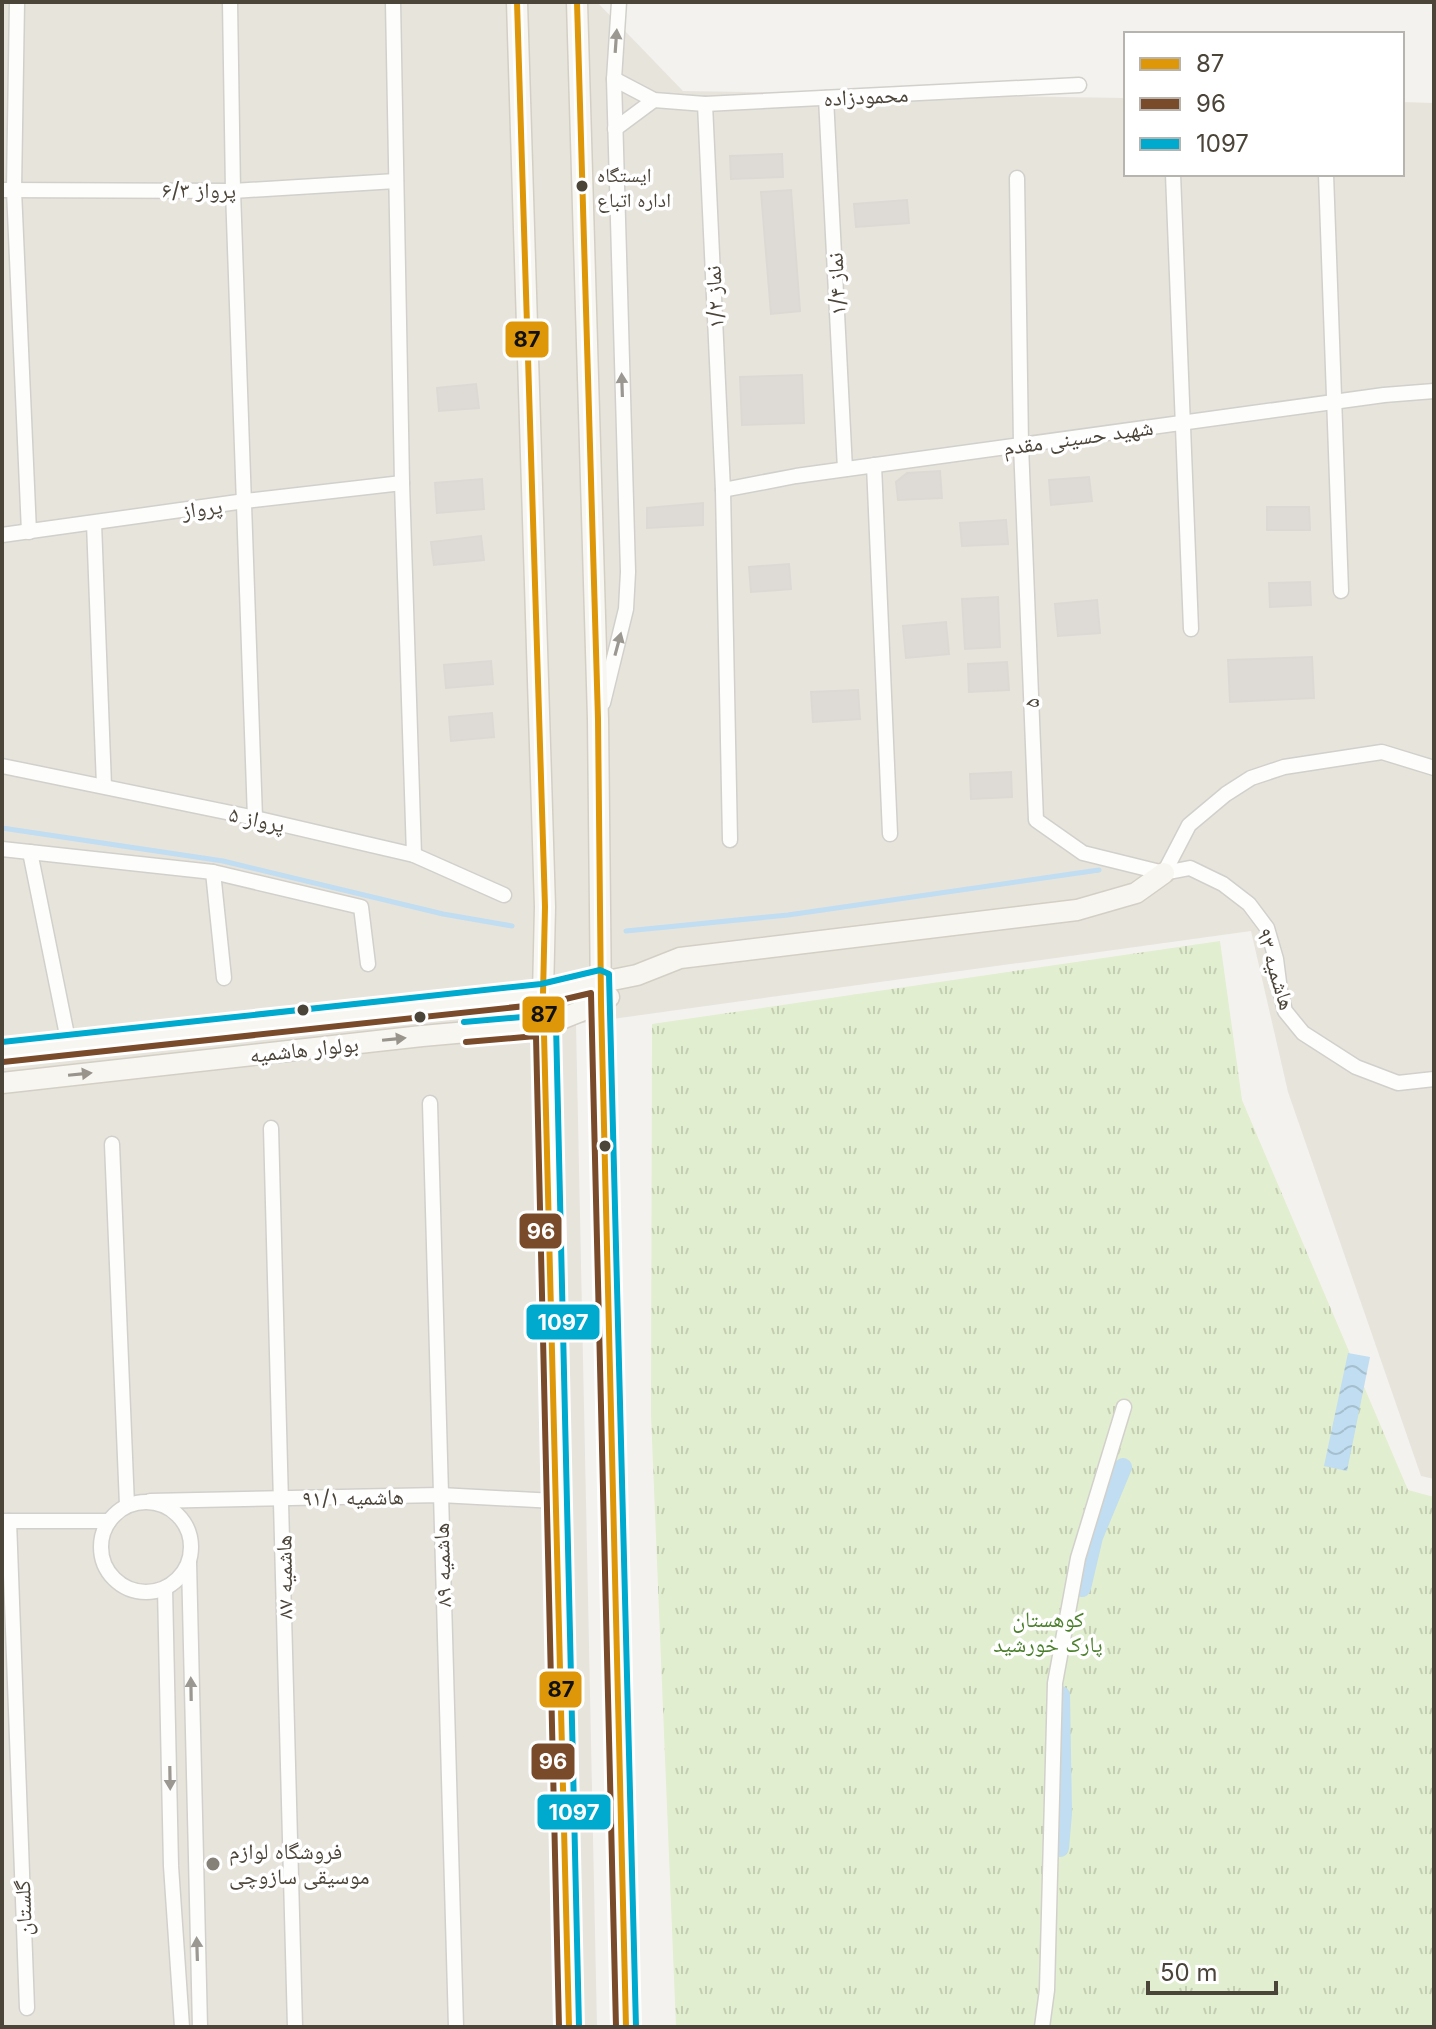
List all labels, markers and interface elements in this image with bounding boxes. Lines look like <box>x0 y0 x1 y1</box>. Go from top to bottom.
one-way arrow <box>610 28 623 53</box>
legend <box>1124 32 1404 176</box>
text: 87 <box>1196 49 1224 78</box>
street label: محمودزاده <box>823 81 909 111</box>
text: 96 <box>1196 89 1226 118</box>
text: 1097 <box>1196 129 1249 158</box>
place label: ایستگاه اداره اتباع <box>597 163 671 213</box>
street label: پرواز ۶/۳ <box>162 177 236 204</box>
marker: ایستگاه اداره اتباع <box>574 178 590 194</box>
street label: نماز ۱/۴ <box>821 252 851 316</box>
street label: نماز ۱/۲ <box>699 265 729 329</box>
line badge: 87 <box>504 320 550 359</box>
text: 87 <box>513 326 541 352</box>
one-way arrow <box>616 372 629 397</box>
street label: شهید حسینی مقدم <box>1001 414 1155 462</box>
street label: پرواز <box>179 492 224 525</box>
one-way arrow <box>613 631 625 656</box>
street label: ۵ <box>1018 698 1044 708</box>
street label: پرواز ۵ <box>226 800 287 839</box>
street label: هاشمیه ۹۳ <box>1251 925 1301 1013</box>
line badge: 87 <box>521 995 566 1034</box>
text: 87 <box>530 1001 558 1027</box>
unlabelled marker <box>295 1002 311 1018</box>
unlabelled marker <box>412 1009 428 1025</box>
street label: بولوار هاشمیه <box>248 1030 360 1068</box>
one-way arrow <box>381 1032 406 1045</box>
one-way arrow <box>67 1068 92 1081</box>
unlabelled marker <box>597 1138 613 1154</box>
line badge: 96 <box>518 1212 563 1250</box>
text: 96 <box>527 1218 555 1244</box>
line badge: 1097 <box>525 1303 601 1341</box>
text: 1097 <box>538 1309 588 1335</box>
street label: هاشمیه ۹۱/۱ <box>302 1483 404 1511</box>
street label: هاشمیه ۸۹ <box>428 1523 456 1607</box>
street label: هاشمیه ۸۷ <box>270 1535 298 1619</box>
park label: کوهستان پارک خورشید <box>993 1606 1103 1658</box>
line badge: 87 <box>538 1670 583 1709</box>
one-way arrow <box>185 1676 197 1701</box>
text: 87 <box>547 1676 575 1702</box>
line badge: 96 <box>530 1742 576 1781</box>
text: 96 <box>539 1748 567 1774</box>
one-way arrow <box>163 1766 176 1791</box>
line badge: 1097 <box>536 1793 612 1831</box>
text: 1097 <box>549 1799 599 1825</box>
place label: فروشگاه لوازم موسیقی سازوچی <box>229 1838 369 1890</box>
marker: فروشگاه لوازم موسیقی سازوچی <box>204 1855 222 1873</box>
street label: گلستان <box>9 1880 38 1936</box>
one-way arrow <box>191 1936 204 1961</box>
scale bar <box>1148 1945 1276 1995</box>
text: 50 m <box>1160 1958 1218 1987</box>

